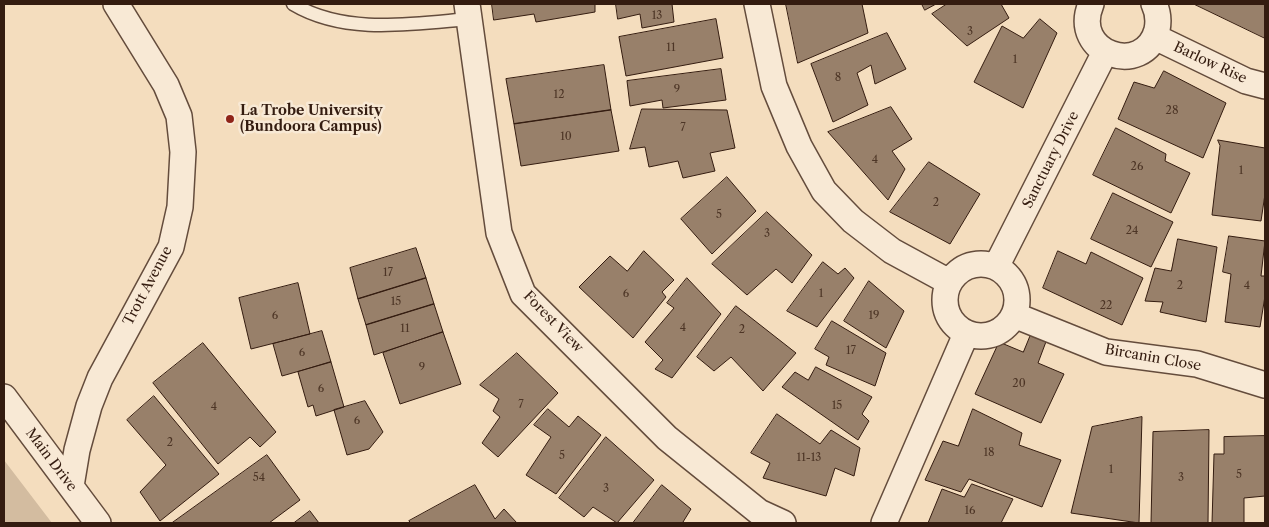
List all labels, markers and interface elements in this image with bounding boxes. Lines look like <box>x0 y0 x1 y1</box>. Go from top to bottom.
house number: 13 <box>652 9 662 23</box>
house number: 3 <box>967 25 973 39</box>
street label: Barlow Rise <box>1171 39 1249 87</box>
house number: 11 <box>666 41 676 55</box>
house number: 1 <box>1013 53 1017 67</box>
house number: 8 <box>835 71 841 85</box>
house number: 9 <box>674 83 680 97</box>
house number: 12 <box>554 88 564 102</box>
place label: La Trobe University (Bundoora Campus) <box>240 103 383 136</box>
house number: 28 <box>1166 104 1178 118</box>
street label: Sanctuary Drive <box>1019 109 1083 211</box>
marker: La Trobe University (Bundoora Campus) <box>224 113 236 125</box>
house number: 7 <box>680 121 686 135</box>
house number: 10 <box>560 130 572 144</box>
house number: 4 <box>872 153 878 167</box>
house number: 26 <box>1131 160 1143 174</box>
house number: 1 <box>1239 164 1243 178</box>
house number: 2 <box>933 196 939 210</box>
house number: 5 <box>716 208 722 222</box>
house number: 24 <box>1126 224 1138 238</box>
house number: 3 <box>764 227 770 241</box>
street label: Trott Avenue <box>120 244 176 328</box>
house number: 17 <box>383 266 393 280</box>
house number: 2 <box>1177 279 1183 293</box>
house number: 4 <box>1244 279 1250 293</box>
house number: 6 <box>623 287 629 301</box>
house number: 1 <box>819 287 823 301</box>
street label: Forest View <box>520 288 586 356</box>
house number: 15 <box>391 295 401 309</box>
house number: 22 <box>1100 299 1112 313</box>
house number: 6 <box>272 309 278 323</box>
house number: 19 <box>868 309 880 323</box>
house number: 4 <box>680 321 686 335</box>
house number: 11 <box>400 322 410 336</box>
house number: 2 <box>739 323 745 337</box>
street label: Bircanin Close <box>1104 341 1202 375</box>
house number: 17 <box>846 344 856 358</box>
house number: 6 <box>299 346 305 360</box>
house number: 9 <box>419 361 425 375</box>
house number: 20 <box>1012 377 1026 391</box>
house number: 6 <box>318 382 324 396</box>
house number: 7 <box>518 398 524 412</box>
house number: 15 <box>832 399 842 413</box>
house number: 4 <box>211 400 217 414</box>
house number: 6 <box>354 414 360 428</box>
street label: Main Drive <box>22 425 80 495</box>
house number: 2 <box>167 436 173 450</box>
house number: 18 <box>983 446 995 460</box>
house number: 5 <box>559 449 565 463</box>
house number: 11-13 <box>797 451 821 465</box>
house number: 1 <box>1109 463 1113 477</box>
house number: 5 <box>1236 468 1242 482</box>
house number: 54 <box>253 471 265 485</box>
house number: 3 <box>1178 471 1184 485</box>
house number: 3 <box>603 482 609 496</box>
house number: 16 <box>964 504 976 518</box>

